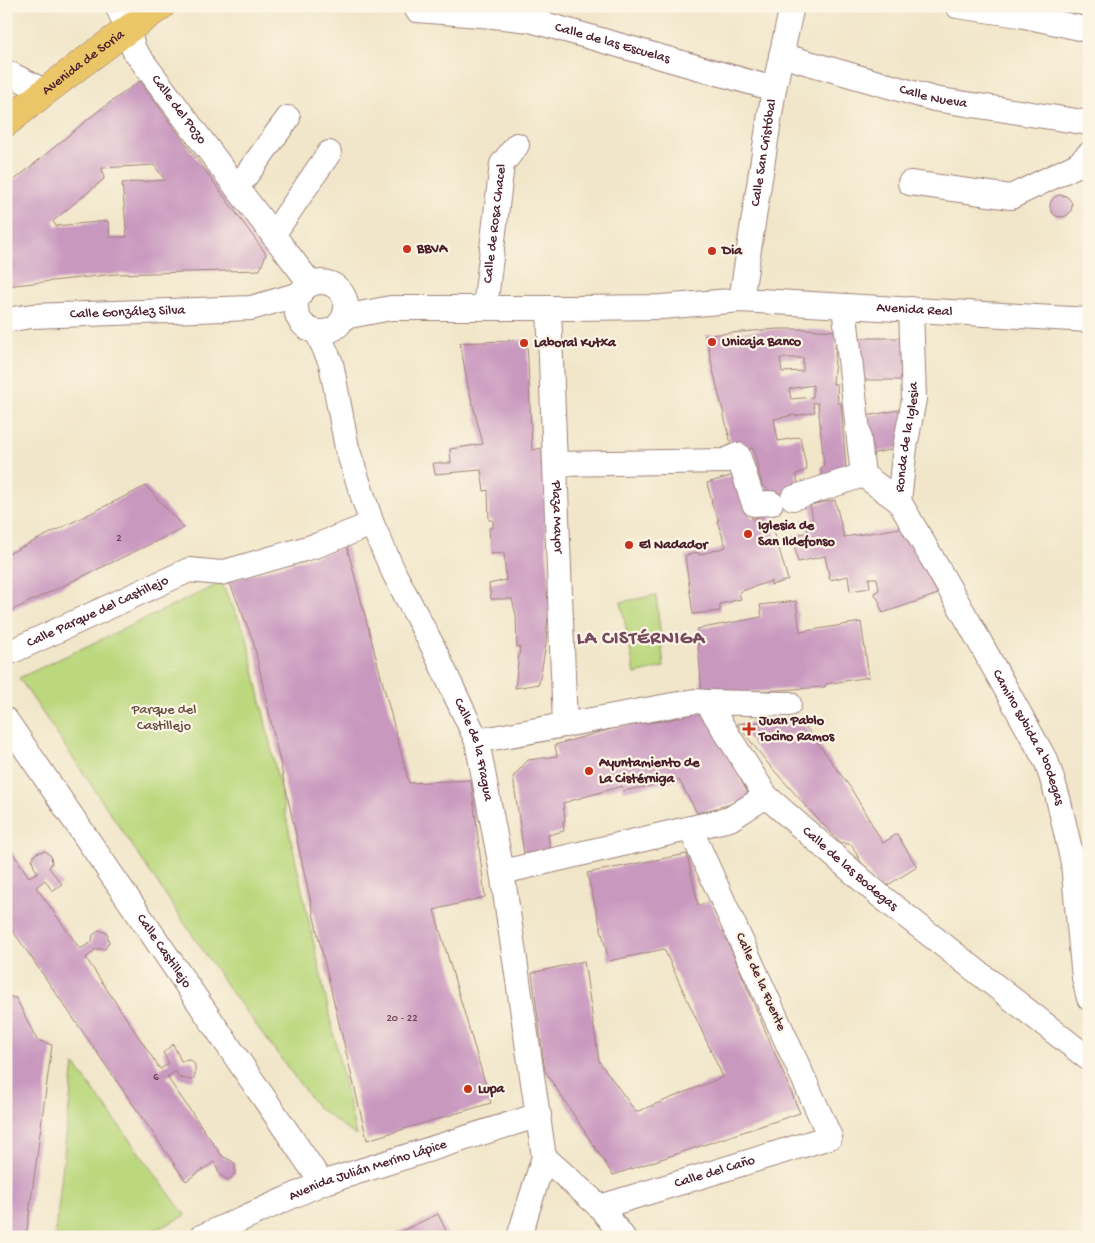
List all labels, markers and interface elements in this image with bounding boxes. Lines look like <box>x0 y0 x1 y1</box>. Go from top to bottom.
street label: Calle de las Escuelas <box>553 19 673 68</box>
street label: Avenida de Soria <box>39 25 129 99</box>
street label: Calle del Pozo <box>147 72 210 148</box>
street label: Calle Nueva <box>897 81 969 113</box>
street label: Calle San Cristóbal <box>747 98 781 208</box>
street label: Calle de Rosa Chacel <box>480 163 510 284</box>
place label: BBVA <box>416 241 449 258</box>
marker: BBVA <box>401 243 413 255</box>
place label: Dia <box>720 243 743 260</box>
marker: Dia <box>706 245 718 257</box>
street label: Avenida Real <box>876 299 953 321</box>
street label: Calle González Silva <box>70 302 187 323</box>
place label: Unicaja Banco <box>722 334 802 351</box>
place label: Laboral Kutxa <box>534 335 617 352</box>
marker: Unicaja Banco <box>706 336 718 348</box>
marker: Laboral Kutxa <box>518 337 530 349</box>
street label: Ronda de la Iglesia <box>892 381 923 493</box>
street label: Plaza Mayor <box>547 479 567 554</box>
place label: Iglesia de San Ildefonso <box>758 518 835 551</box>
marker: Iglesia de San Ildefonso <box>742 528 754 540</box>
house number: 2 <box>116 533 122 545</box>
place label: El Nadador <box>639 537 709 554</box>
marker: El Nadador <box>623 539 635 551</box>
street label: Calle Parque del Castillejo <box>24 572 171 652</box>
district label: LA CISTÉRNIGA <box>577 628 706 651</box>
street label: Camino subida a bodegas <box>988 667 1068 808</box>
street label: Calle de la Fragua <box>450 695 497 804</box>
park label: Parque del Castillejo <box>131 702 196 735</box>
place label: Juan Pablo Tocino Ramos <box>758 713 835 746</box>
marker: Juan Pablo Tocino Ramos <box>743 723 755 735</box>
place label: Ayuntamiento de La Cistérniga <box>598 755 700 788</box>
marker: Ayuntamiento de La Cistérniga <box>583 765 595 777</box>
street label: Calle de las Bodegas <box>798 823 902 915</box>
street label: Calle Castillejo <box>133 911 195 992</box>
street label: Calle de la Fuente <box>731 930 790 1034</box>
house number: 20 - 22 <box>386 1013 418 1025</box>
house number: 6 <box>153 1072 159 1084</box>
place label: Lupa <box>478 1081 506 1098</box>
marker: Lupa <box>462 1083 474 1095</box>
street label: Avenida Julián Merino Lápice <box>286 1136 450 1205</box>
street label: Calle del Caño <box>672 1152 757 1192</box>

